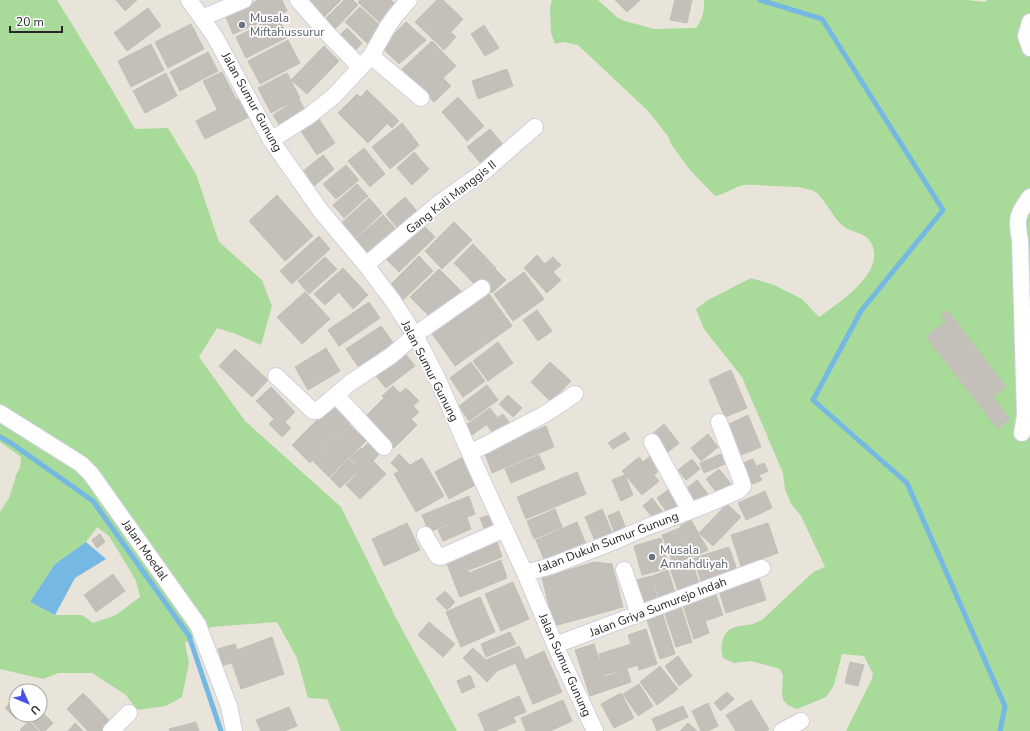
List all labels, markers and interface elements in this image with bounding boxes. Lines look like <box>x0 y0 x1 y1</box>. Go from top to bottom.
scale bar <box>10 8 62 34</box>
place label: Musala Miftahussurur <box>250 10 325 40</box>
text: 20 m <box>16 14 44 30</box>
marker: Musala Miftahussurur <box>237 20 247 30</box>
street label: Jalan Sumur Gunung <box>218 49 286 155</box>
street label: Gang Kali Manggis II <box>403 157 499 237</box>
street label: Jalan Sumur Gunung <box>397 317 462 424</box>
street label: Jalan Dukuh Sumur Gunung <box>534 508 681 577</box>
street label: Jalan Moedal <box>118 516 172 584</box>
place label: Musala Annahdliyah <box>660 542 728 572</box>
marker: Musala Annahdliyah <box>647 552 657 562</box>
street label: Jalan Griya Sumurejo Indah <box>586 573 729 641</box>
street label: Jalan Sumur Gunung <box>535 610 595 719</box>
north arrow <box>8 683 48 723</box>
text: U <box>27 701 43 718</box>

